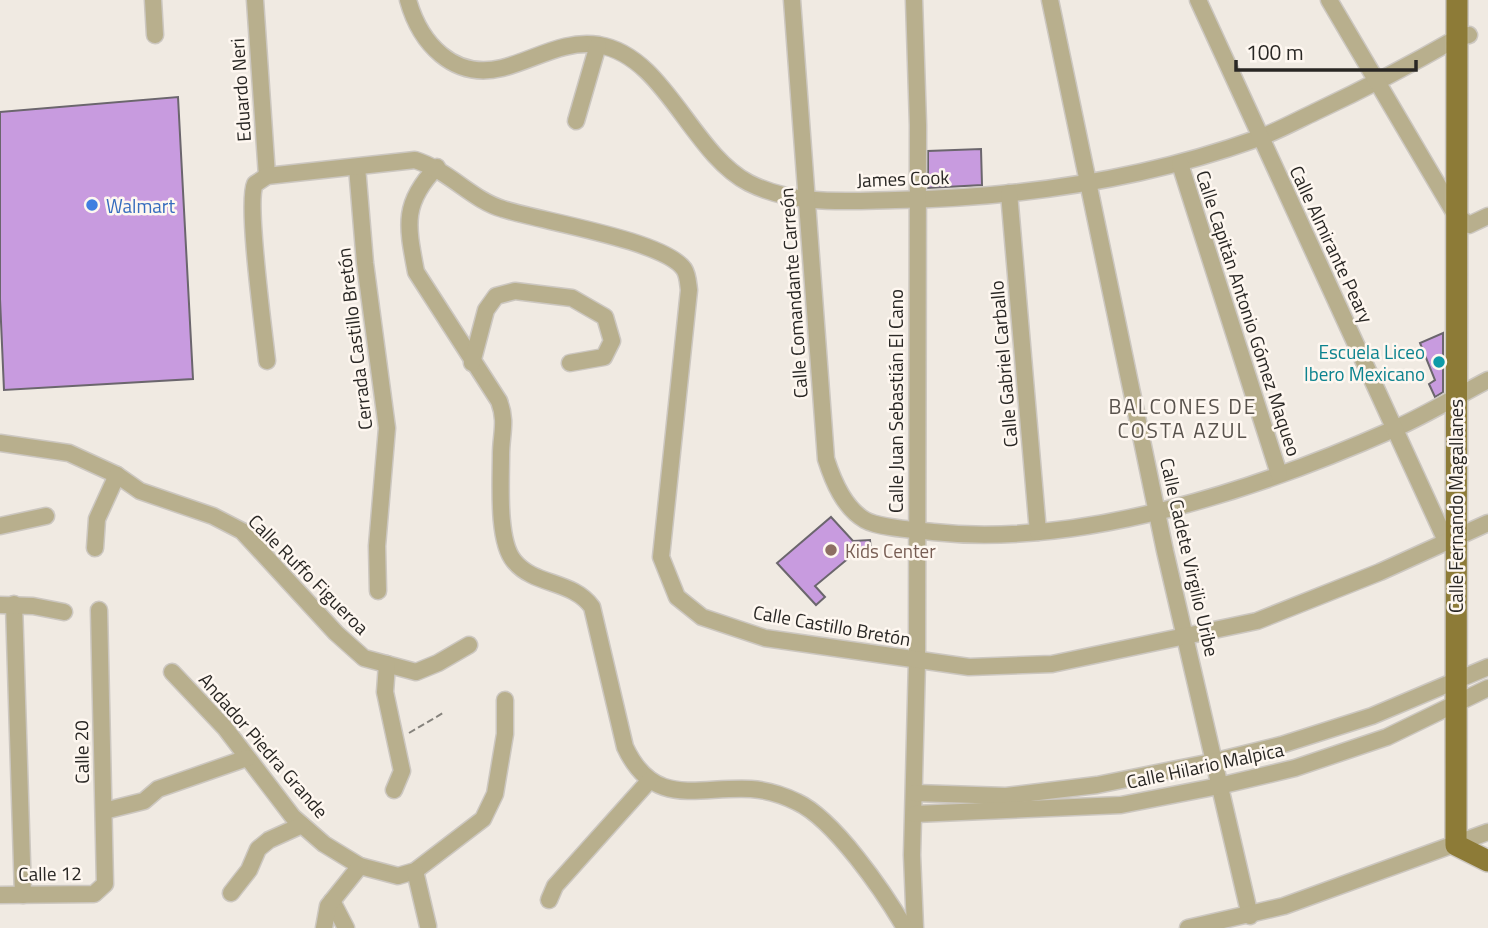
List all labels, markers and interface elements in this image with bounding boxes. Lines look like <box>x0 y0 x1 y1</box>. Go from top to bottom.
scale bar <box>1236 28 1416 72</box>
text: 100 m <box>1246 36 1303 68</box>
street label: Eduardo Neri <box>222 37 258 143</box>
street label: Calle Almirante Peary <box>1283 160 1381 328</box>
street label: James Cook <box>856 162 950 194</box>
street label: Calle Capitán Antonio Gómez Maqueo <box>1189 166 1309 460</box>
street label: Calle Comandante Carreón <box>771 187 815 399</box>
place label: Walmart <box>106 191 175 220</box>
marker: Walmart <box>84 197 100 213</box>
street label: Cerrada Castillo Bretón <box>328 246 380 432</box>
street label: Calle Gabriel Carballo <box>981 279 1025 449</box>
street label: Calle Juan Sebastián El Cano <box>881 289 910 513</box>
place label: Escuela Liceo Ibero Mexicano <box>1304 337 1425 388</box>
marker: Escuela Liceo Ibero Mexicano <box>1431 354 1447 370</box>
district label: BALCONES DE COSTA AZUL <box>1109 390 1257 446</box>
street label: Calle Fernando Magallanes <box>1441 399 1470 613</box>
street label: Calle Cadete Virgilio Uribe <box>1153 455 1227 659</box>
street label: Calle Ruffo Figueroa <box>242 507 376 641</box>
place label: Kids Center <box>845 536 936 565</box>
marker: Kids Center <box>823 542 839 558</box>
street label: Calle Castillo Bretón <box>751 597 913 653</box>
street label: Andador Piedra Grande <box>192 666 336 824</box>
street label: Calle 20 <box>66 720 96 784</box>
street label: Calle Hilario Malpica <box>1124 734 1287 796</box>
street label: Calle 12 <box>18 858 82 888</box>

